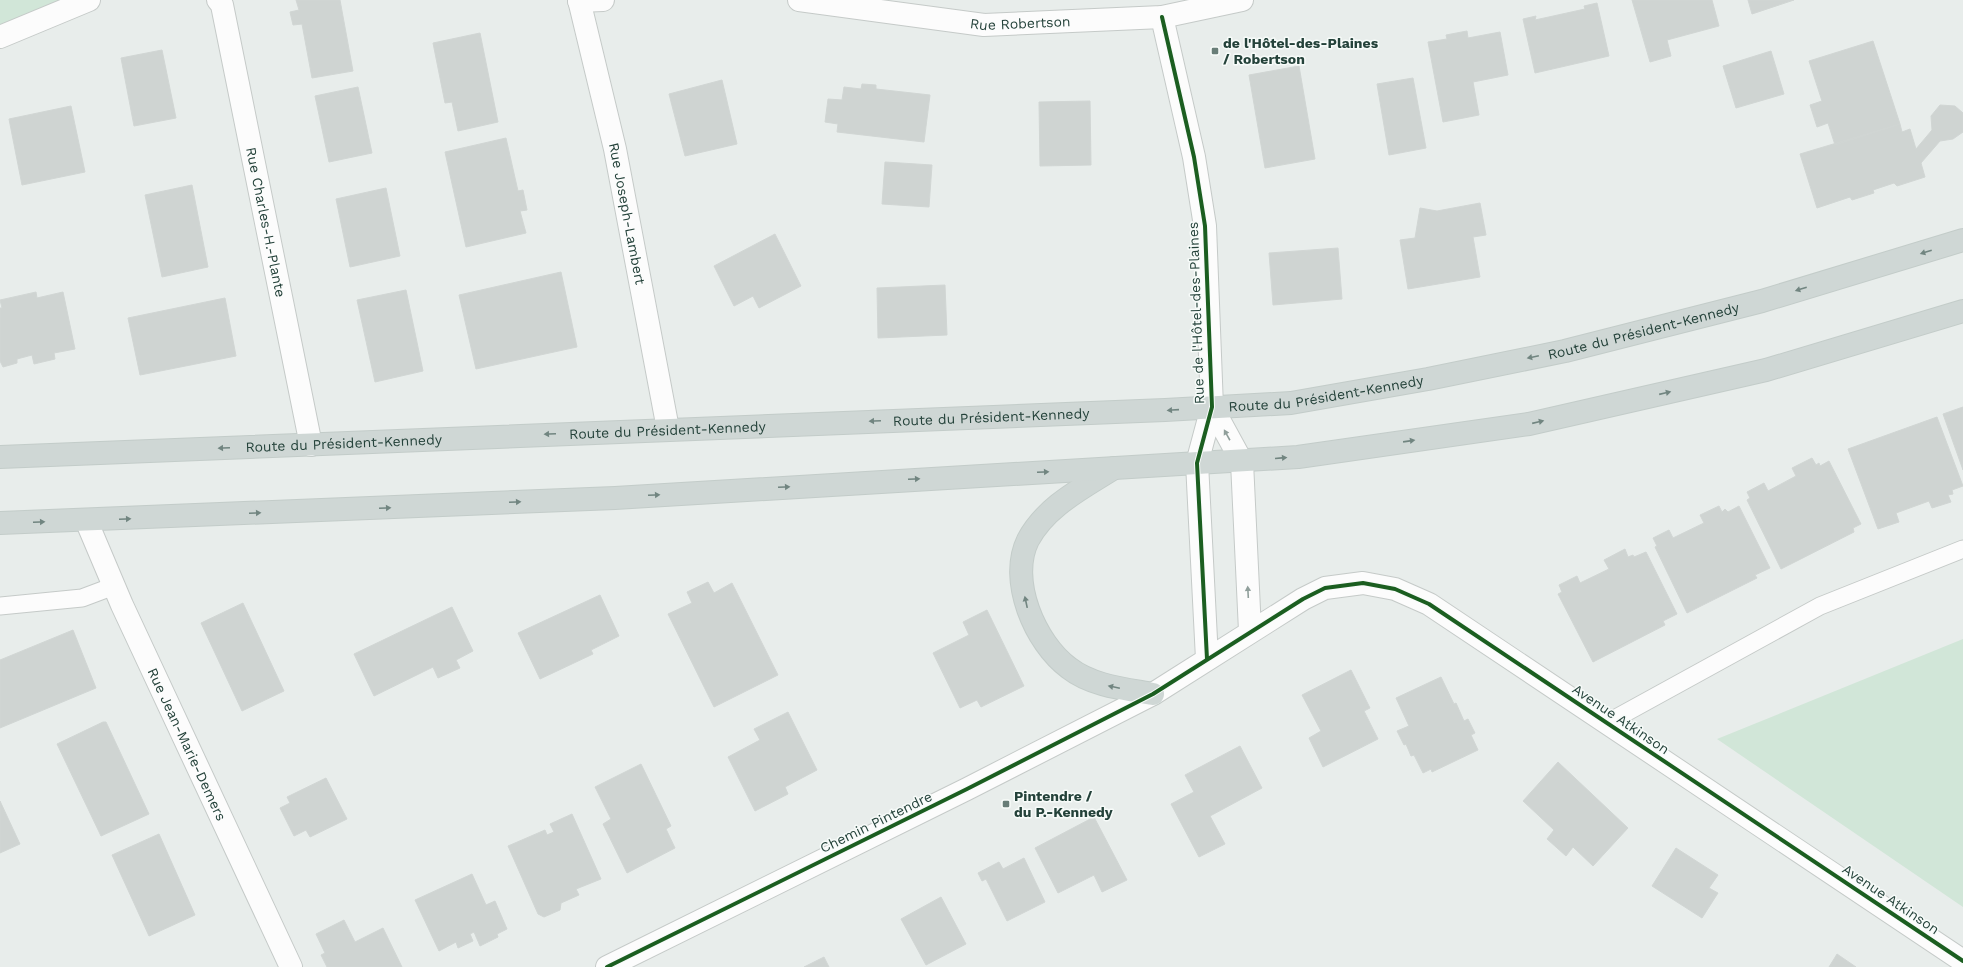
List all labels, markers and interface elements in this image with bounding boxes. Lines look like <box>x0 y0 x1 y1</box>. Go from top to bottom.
street label: Rue Robertson <box>969 13 1071 33</box>
place label: de l'Hôtel-des-Plaines / Robertson <box>1223 35 1379 67</box>
marker: de l'Hôtel-des-Plaines / Robertson <box>1210 46 1220 56</box>
street label: Rue Joseph-Lambert <box>606 141 649 286</box>
street label: Rue Charles-H.-Plante <box>243 146 289 299</box>
street label: Rue de l'Hôtel-des-Plaines <box>1185 221 1207 405</box>
one-way arrow <box>1919 249 1931 255</box>
one-way arrow <box>1795 286 1807 292</box>
street label: Route du Président-Kennedy <box>1546 299 1741 362</box>
one-way arrow <box>1527 355 1540 361</box>
street label: Route du Président-Kennedy <box>1228 372 1425 414</box>
one-way arrow <box>1659 390 1671 396</box>
street label: Route du Président-Kennedy <box>893 405 1091 429</box>
one-way arrow <box>1167 406 1179 413</box>
street label: Route du Président-Kennedy <box>569 418 767 442</box>
one-way arrow <box>868 418 881 424</box>
one-way arrow <box>1532 419 1544 425</box>
one-way arrow <box>1224 429 1230 440</box>
street label: Route du Président-Kennedy <box>245 431 443 455</box>
one-way arrow <box>544 431 556 438</box>
one-way arrow <box>1403 438 1415 444</box>
one-way arrow <box>218 445 230 452</box>
one-way arrow <box>1275 455 1287 462</box>
one-way arrow <box>1037 468 1049 475</box>
one-way arrow <box>908 476 920 483</box>
one-way arrow <box>778 484 790 491</box>
one-way arrow <box>648 492 660 499</box>
one-way arrow <box>509 499 522 505</box>
one-way arrow <box>379 505 392 511</box>
one-way arrow <box>249 510 261 517</box>
one-way arrow <box>119 515 131 522</box>
one-way arrow <box>33 518 45 525</box>
one-way arrow <box>1245 586 1252 598</box>
one-way arrow <box>1023 596 1029 608</box>
street label: Rue Jean-Marie-Demers <box>144 665 230 823</box>
street label: Avenue Atkinson <box>1570 681 1672 757</box>
one-way arrow <box>1108 683 1121 689</box>
street label: Chemin Pintendre <box>817 788 935 856</box>
place label: Pintendre / du P.-Kennedy <box>1014 788 1113 820</box>
marker: Pintendre / du P.-Kennedy <box>1001 799 1011 809</box>
street label: Avenue Atkinson <box>1840 861 1942 937</box>

